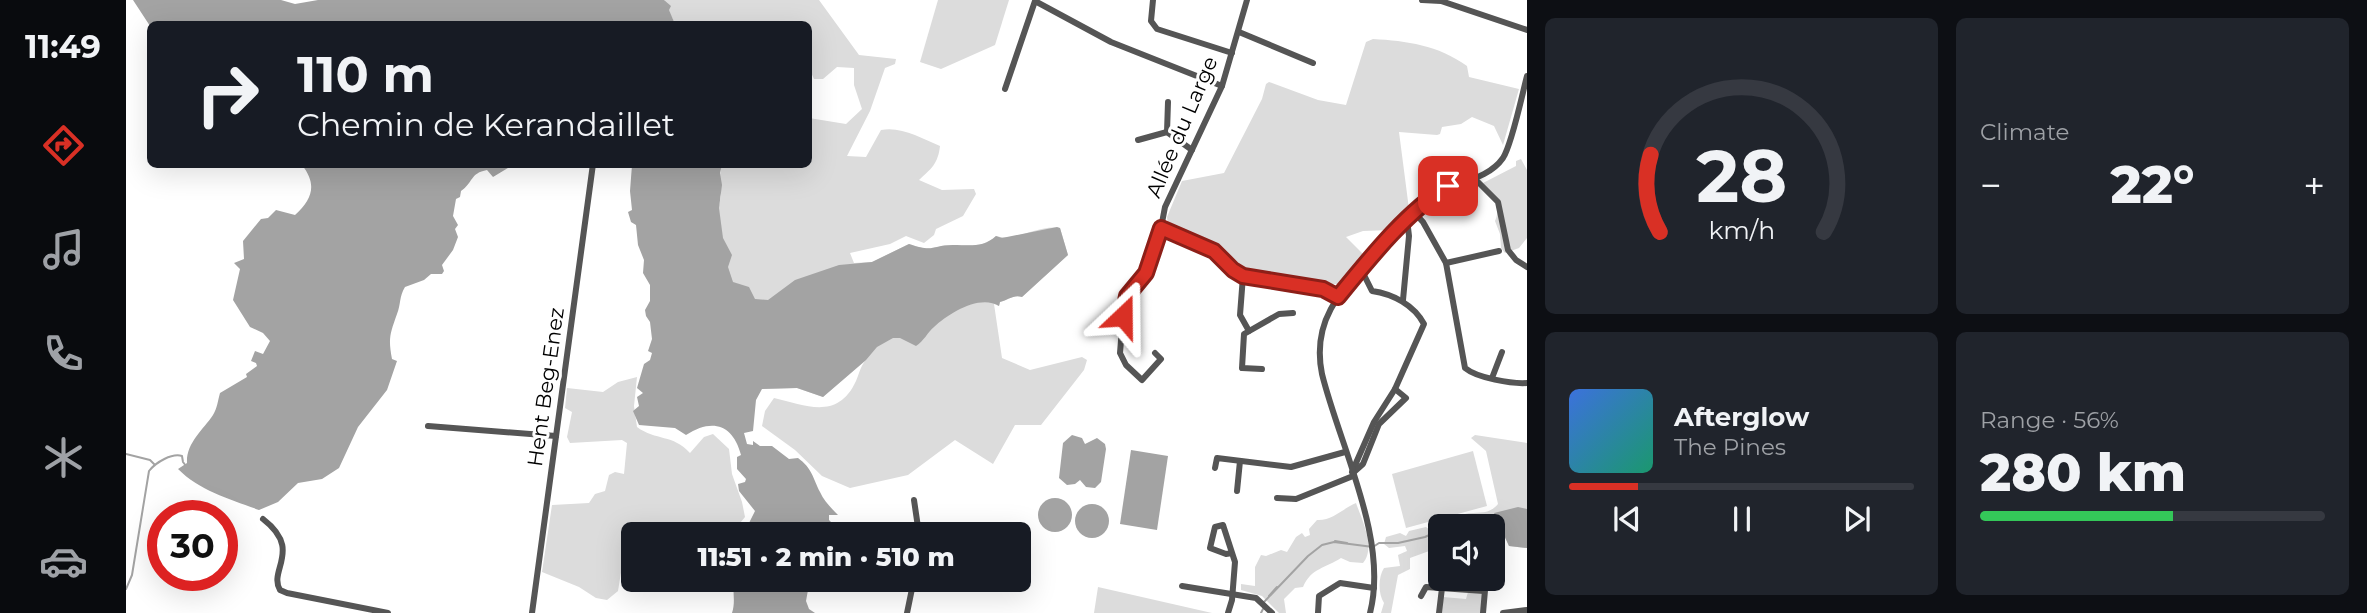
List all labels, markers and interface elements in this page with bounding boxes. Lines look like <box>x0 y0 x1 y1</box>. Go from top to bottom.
text: 11:49 <box>25 27 101 66</box>
text: 110 m <box>297 45 434 104</box>
icon: right <box>182 49 273 140</box>
street label: Allée du Large <box>1141 52 1223 201</box>
text: Chemin de Kerandaillet <box>297 105 675 144</box>
text: Climate <box>1980 118 2069 146</box>
icon: directions <box>39 121 88 170</box>
text: 28 <box>1696 132 1787 220</box>
text: 22° <box>2111 153 2194 216</box>
pin <box>1418 156 1478 216</box>
text: − <box>1980 162 2002 209</box>
text: + <box>2303 162 2325 209</box>
icon: arrive <box>1429 167 1467 205</box>
text: km/h <box>1708 215 1775 245</box>
icon: music <box>39 225 88 274</box>
position arrow <box>1086 279 1160 353</box>
street label: Hent Beg-Enez <box>522 306 569 468</box>
icon: phone <box>39 329 88 378</box>
text: Afterglow <box>1674 401 1809 433</box>
text: Range · 56% <box>1980 406 2119 434</box>
icon: climate <box>39 433 88 482</box>
text: The Pines <box>1674 433 1786 461</box>
text: 280 km <box>1980 441 2186 504</box>
speed limit sign: 30 <box>147 500 238 591</box>
icon: previous <box>1608 500 1646 538</box>
icon: pause <box>1723 500 1761 538</box>
icon: next <box>1838 500 1876 538</box>
map controls <box>1428 514 1505 591</box>
button: sound <box>1428 514 1505 591</box>
icon: car <box>39 537 88 586</box>
text: 11:51 · 2 min · 510 m <box>697 541 955 573</box>

